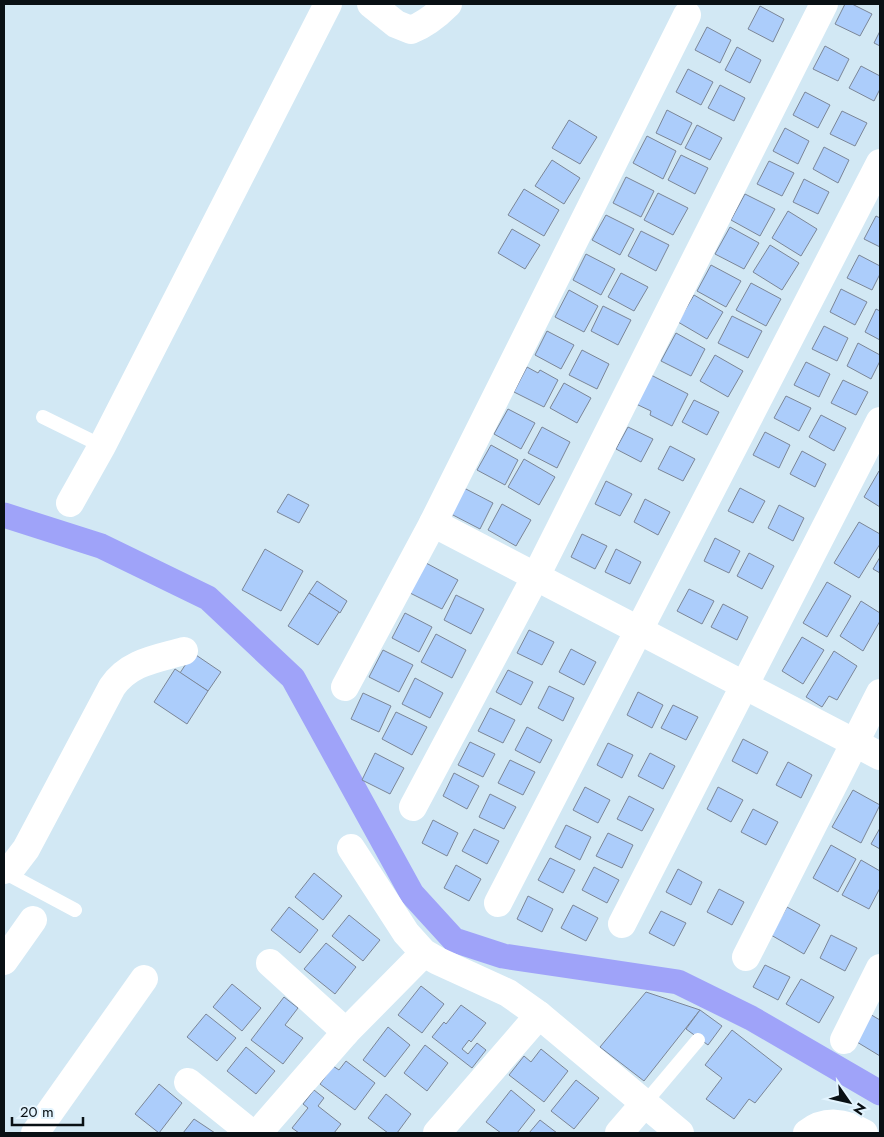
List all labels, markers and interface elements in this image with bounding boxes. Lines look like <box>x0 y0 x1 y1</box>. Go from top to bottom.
north arrow <box>824 1077 874 1127</box>
scale bar <box>12 1094 84 1126</box>
text: N <box>848 1099 871 1119</box>
text: 20 m <box>20 1101 54 1123</box>

